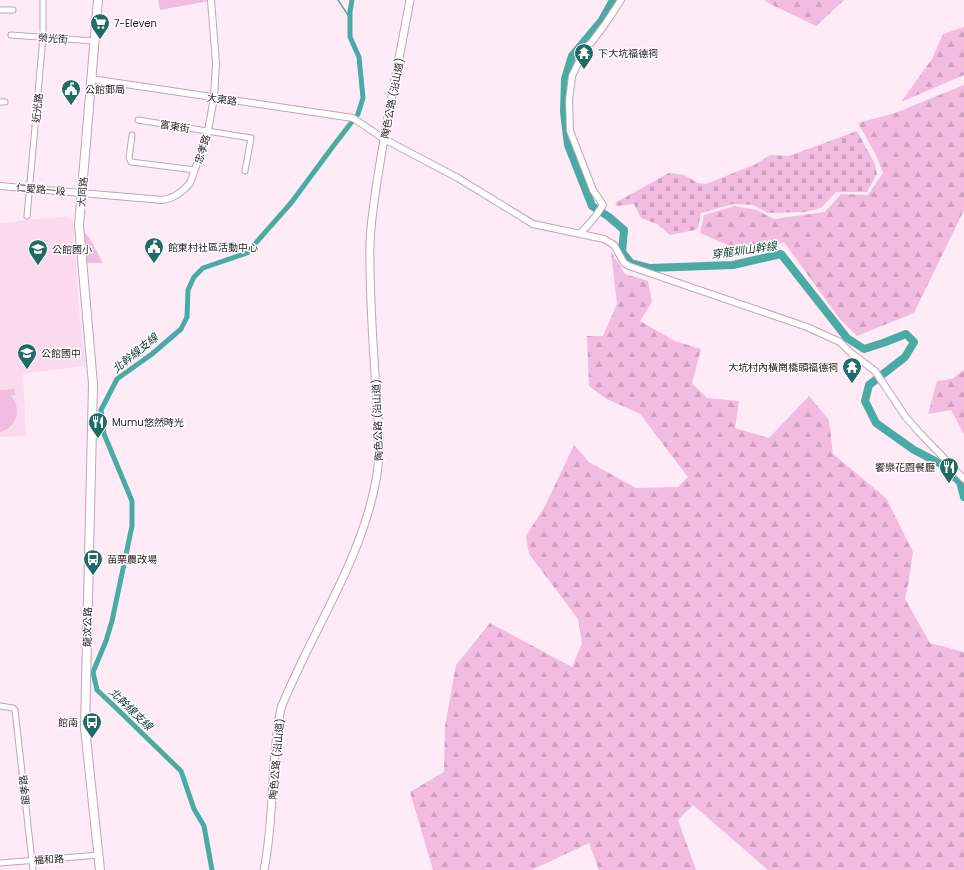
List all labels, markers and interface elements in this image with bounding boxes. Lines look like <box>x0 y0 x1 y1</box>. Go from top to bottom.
supermarket icon: 7-Eleven <box>89 12 111 40</box>
place label: 7-Eleven <box>114 16 157 31</box>
street label: 榮光街 <box>37 30 68 47</box>
temple icon: 下大坑福德祠 <box>573 42 595 70</box>
place label: 下大坑福德祠 <box>598 46 658 61</box>
street label: 陶色公路 (沿山道) <box>377 57 408 140</box>
public building icon: 公館郵局 <box>60 78 82 106</box>
place label: 公館郵局 <box>85 82 125 97</box>
street label: 大東路 <box>206 90 238 109</box>
street label: 近光路 <box>28 92 47 124</box>
street label: 富東街 <box>159 117 191 136</box>
street label: 忠孝路 <box>191 133 214 166</box>
street label: 大同路 <box>74 176 91 208</box>
street label: 仁愛路一段 <box>15 180 67 199</box>
public building icon: 館東村社區活動中心 <box>143 236 165 264</box>
water label: 穿龍圳山幹線 <box>710 237 780 263</box>
school or university icon: 公館國小 <box>27 238 49 266</box>
place label: 館東村社區活動中心 <box>168 240 258 255</box>
place label: 公館國小 <box>52 242 92 257</box>
water label: 北幹線支線 <box>109 328 163 377</box>
school or university icon: 公館國中 <box>16 342 38 370</box>
place label: 公館國中 <box>41 346 81 361</box>
temple icon: 大坑村內橫崗橋頭福德祠 <box>841 356 863 384</box>
place label: 大坑村內橫崗橋頭福德祠 <box>728 360 838 375</box>
street label: 陶色公路 (沿山道) <box>369 379 386 461</box>
restaurant icon: Mumu悠然時光 <box>87 411 109 439</box>
place label: Mumu悠然時光 <box>112 415 184 430</box>
restaurant icon: 饗樂花園餐廳 <box>938 456 960 484</box>
place label: 饗樂花園餐廳 <box>875 460 935 475</box>
bus stop icon: 苗栗農改場 <box>82 548 104 576</box>
place label: 苗栗農改場 <box>107 552 157 567</box>
street label: 龍汶公路 <box>80 607 95 647</box>
water label: 北幹線支線 <box>106 684 158 735</box>
bus stop icon: 館南 <box>81 711 103 739</box>
place label: 館南 <box>58 715 78 730</box>
street label: 陶色公路 (沿山道) <box>265 718 288 800</box>
street label: 館孝路 <box>15 774 34 806</box>
street label: 福和路 <box>34 851 65 868</box>

